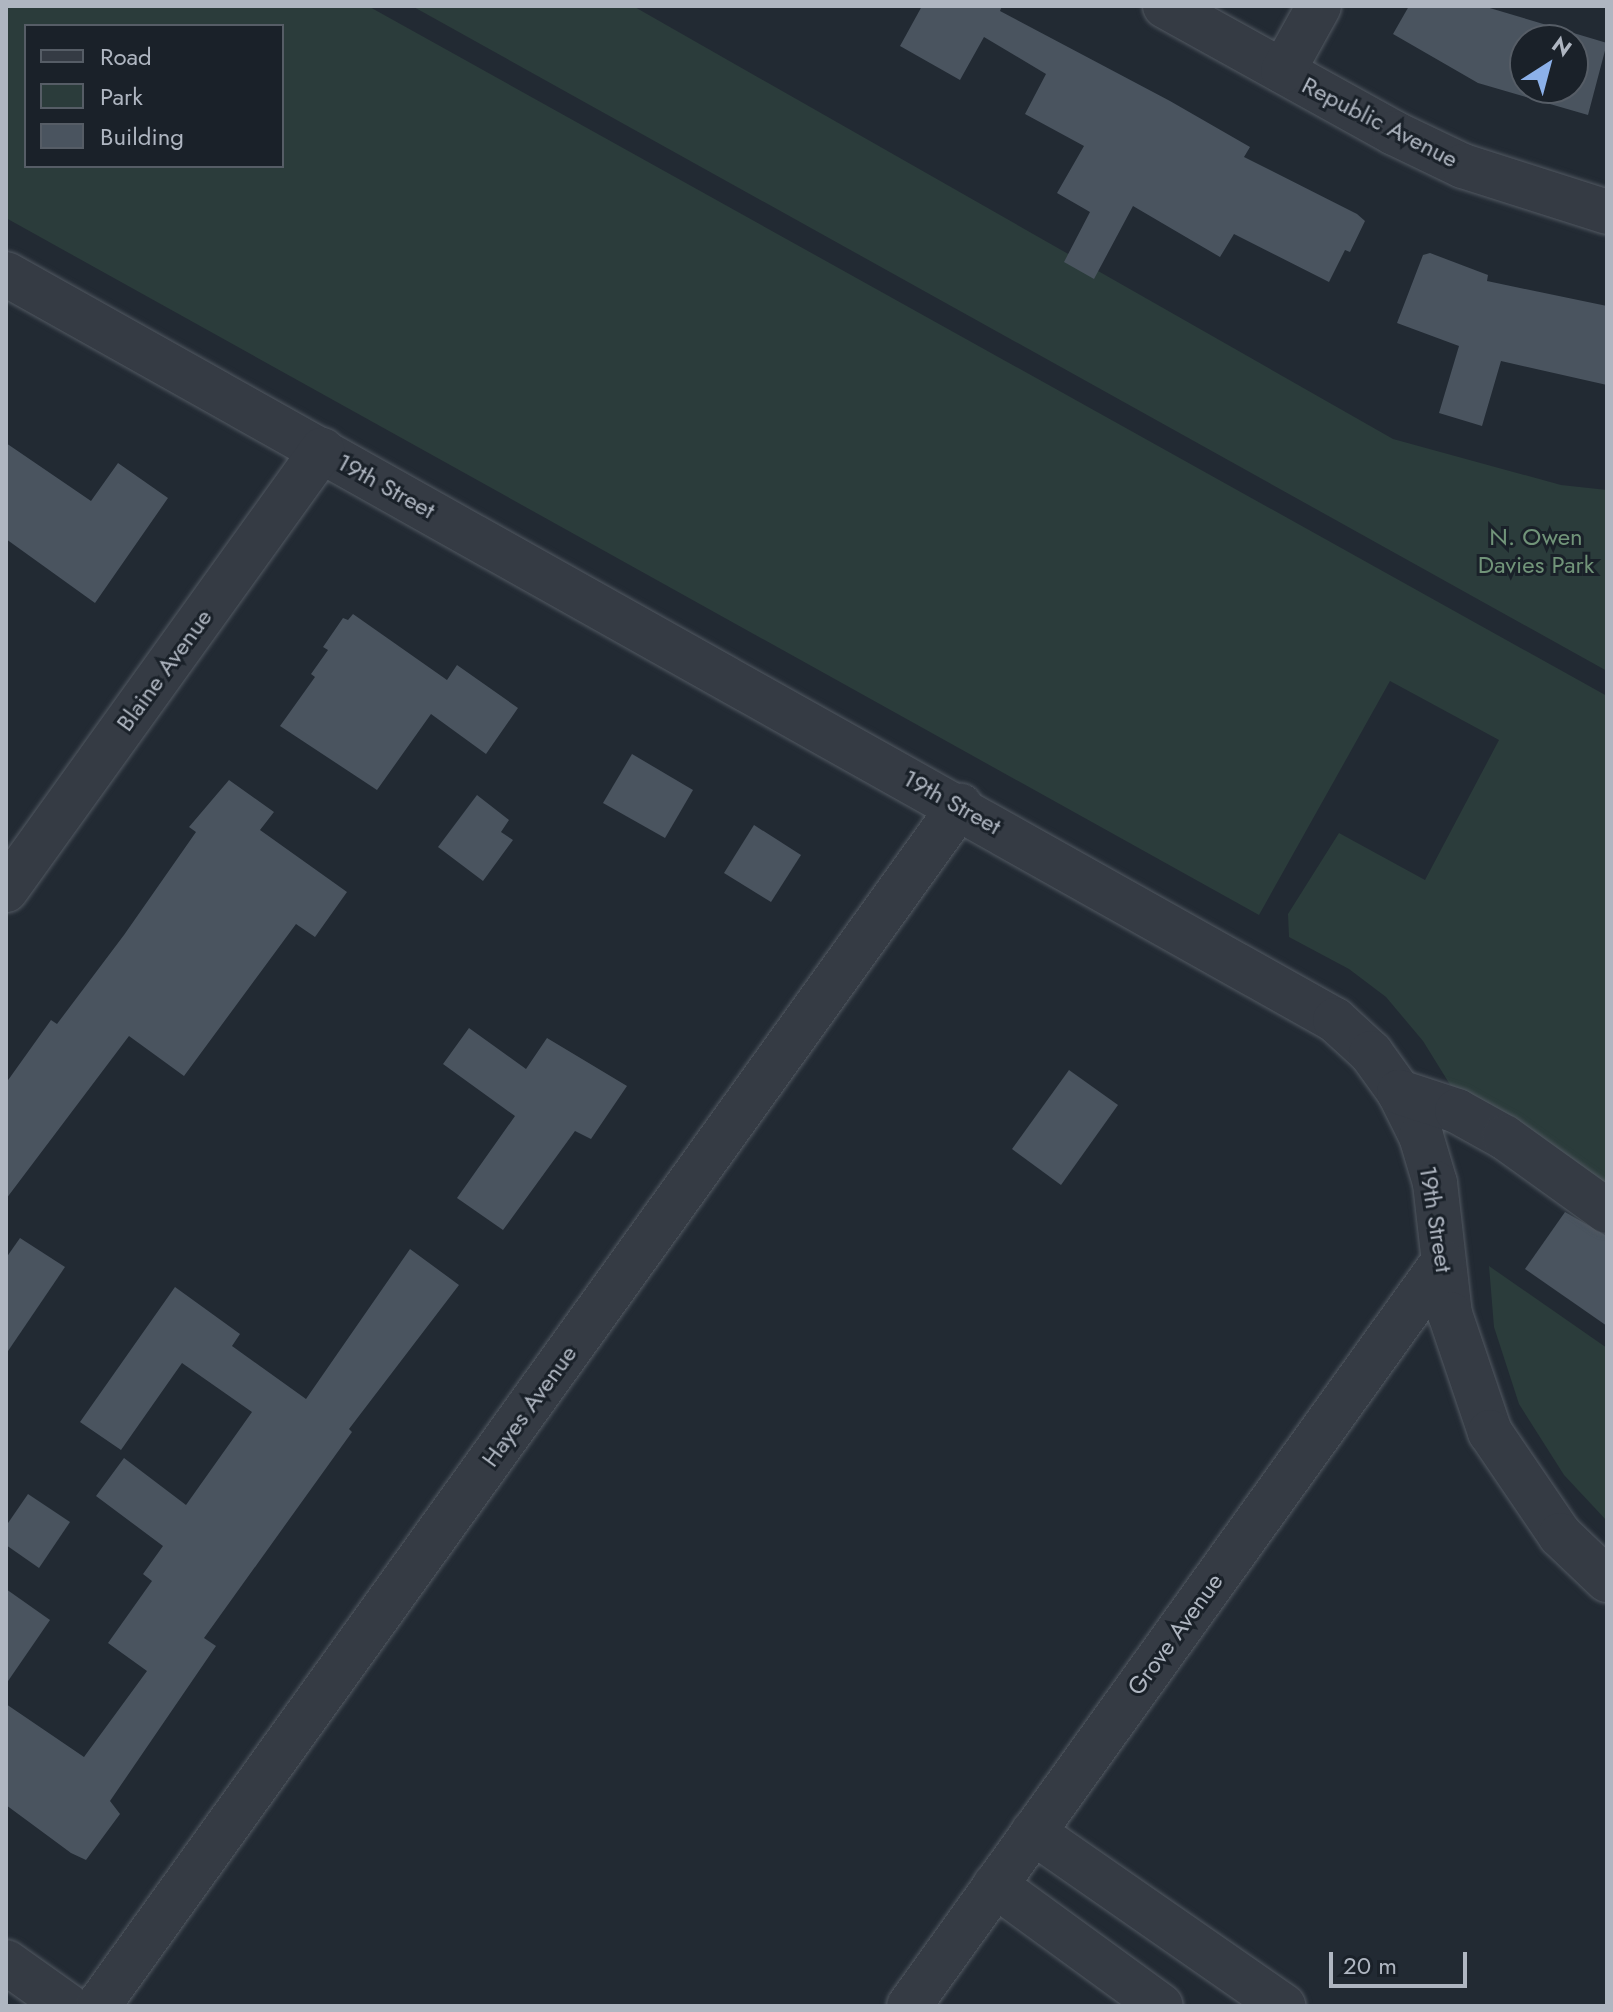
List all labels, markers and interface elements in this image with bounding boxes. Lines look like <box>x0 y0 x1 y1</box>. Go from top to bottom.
legend <box>24 24 284 168</box>
north arrow <box>1509 24 1589 104</box>
text: N <box>1545 28 1578 64</box>
text: Road <box>100 39 152 74</box>
street label: Republic Avenue <box>1297 70 1463 174</box>
text: Park <box>100 79 143 114</box>
text: Building <box>100 119 184 154</box>
street label: 19th Street <box>332 447 440 525</box>
park label: N. Owen Davies Park <box>1478 523 1594 579</box>
street label: Blaine Avenue <box>110 603 218 737</box>
street label: 19th Street <box>898 763 1006 841</box>
street label: 19th Street <box>1413 1164 1459 1274</box>
street label: Hayes Avenue <box>475 1340 583 1472</box>
street label: Grove Avenue <box>1121 1567 1229 1701</box>
scale bar <box>1333 1936 1471 1986</box>
text: 20 m <box>1343 1948 1397 1983</box>

